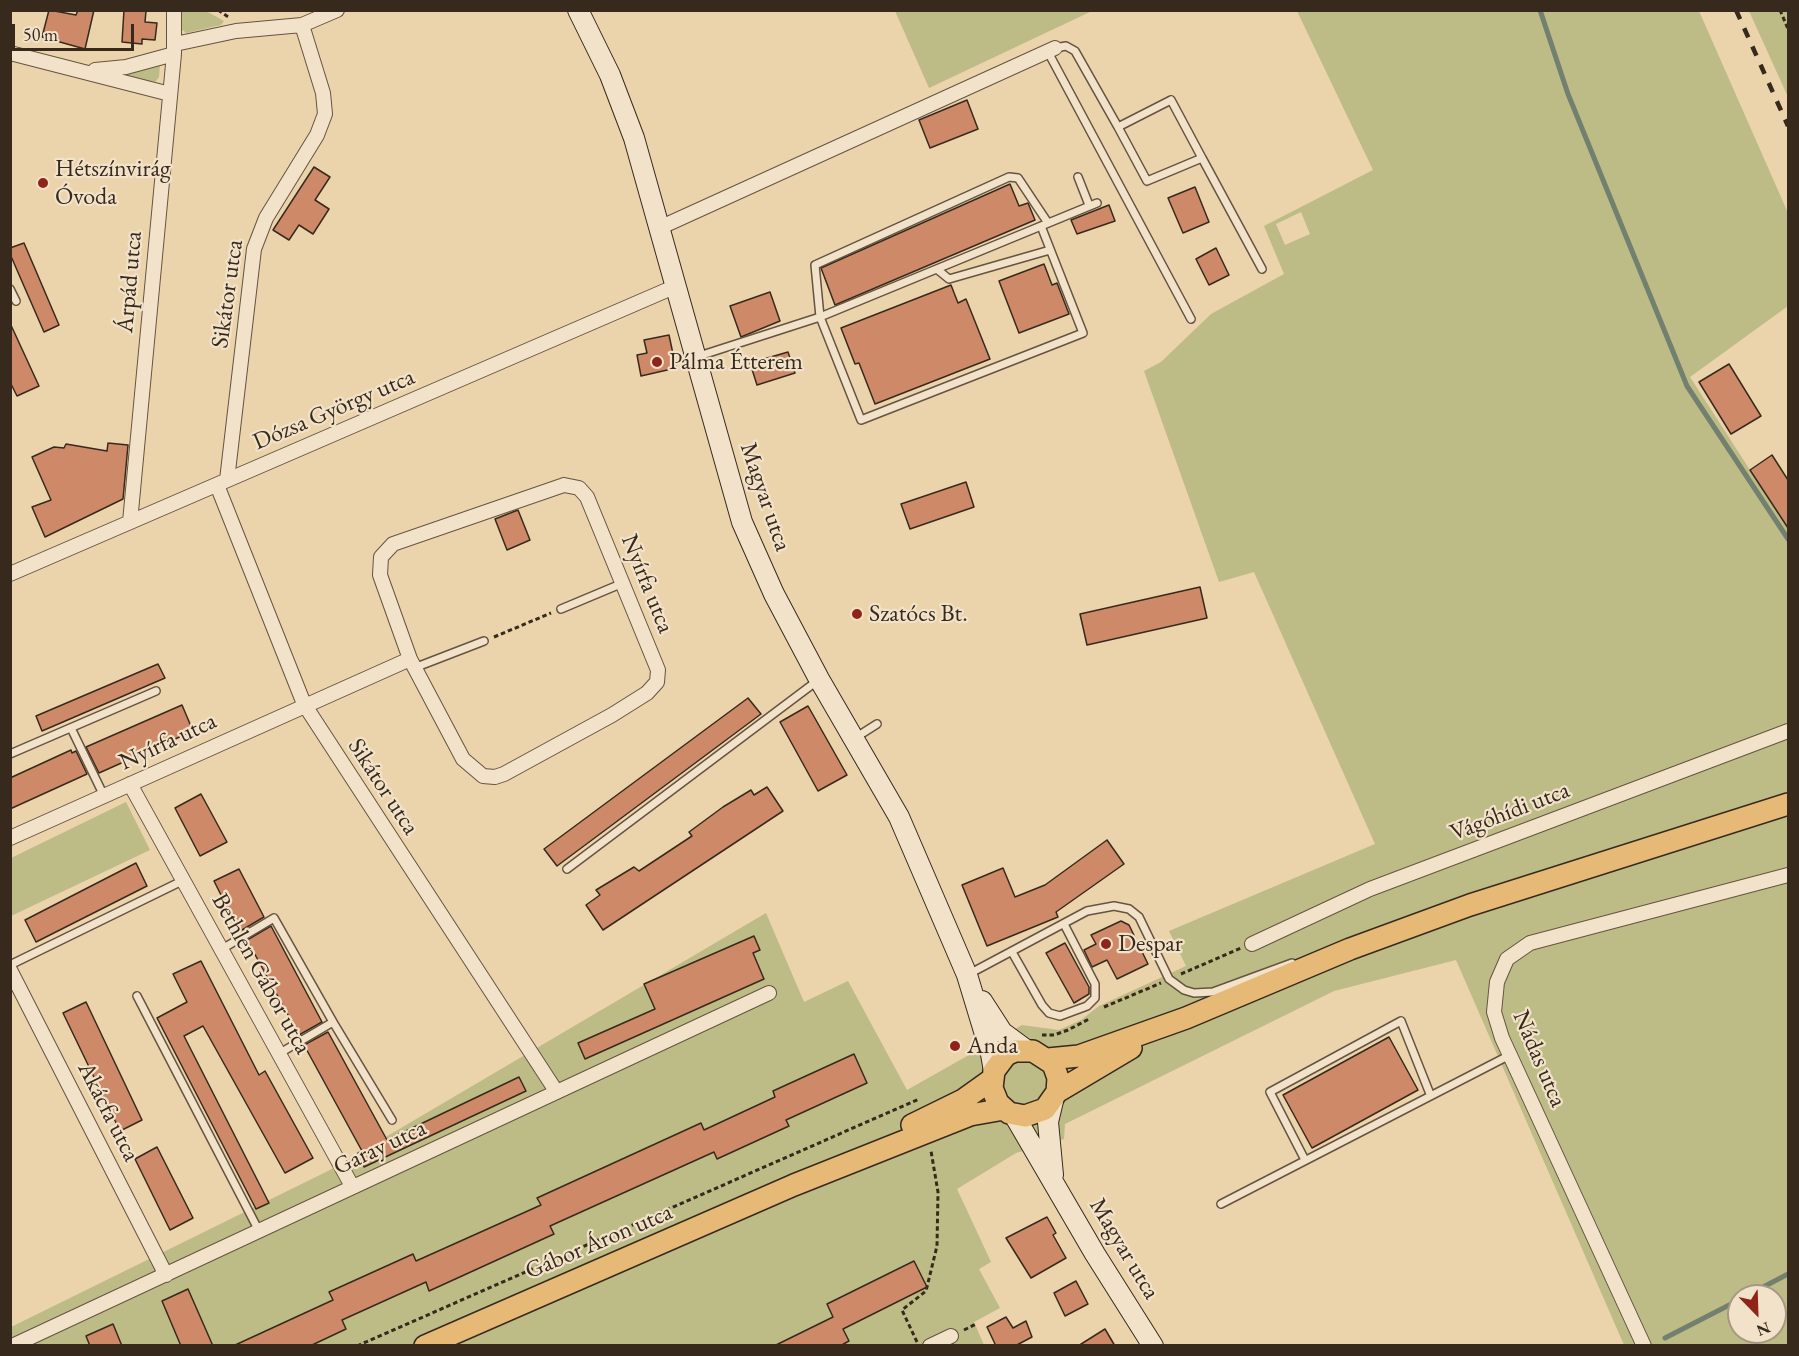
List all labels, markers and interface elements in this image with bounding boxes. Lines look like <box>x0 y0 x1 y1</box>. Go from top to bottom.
scale bar <box>15 12 136 50</box>
text: 50 m <box>23 23 58 46</box>
place label: Hétszínvirág Óvoda <box>55 155 171 211</box>
marker: Hétszínvirág Óvoda <box>36 176 50 190</box>
street label: Árpád utca <box>111 230 149 334</box>
street label: Sikátor utca <box>206 238 250 350</box>
place label: Pálma Étterem <box>669 348 803 376</box>
marker: Pálma Étterem <box>650 355 664 369</box>
street label: Dózsa György utca <box>249 363 419 457</box>
street label: Magyar utca <box>733 439 797 555</box>
street label: Nyírfa utca <box>614 530 680 638</box>
place label: Szatócs Bt. <box>869 600 968 628</box>
marker: Szatócs Bt. <box>850 607 864 621</box>
street label: Nyírfa utca <box>115 707 221 777</box>
street label: Sikátor utca <box>341 733 425 841</box>
street label: Vágóhídi utca <box>1446 776 1574 848</box>
street label: Bethlen Gábor utca <box>205 889 317 1059</box>
place label: Despar <box>1118 930 1183 958</box>
marker: Despar <box>1099 937 1113 951</box>
street label: Nádas utca <box>1506 1006 1572 1112</box>
place label: Anda <box>967 1032 1018 1060</box>
marker: Anda <box>948 1039 962 1053</box>
street label: Akácfa utca <box>71 1057 145 1167</box>
street label: Garay utca <box>329 1114 431 1182</box>
street label: Magyar utca <box>1083 1193 1165 1305</box>
street label: Gábor Áron utca <box>521 1198 677 1286</box>
north arrow <box>1727 1284 1787 1344</box>
text: N <box>1753 1317 1774 1341</box>

